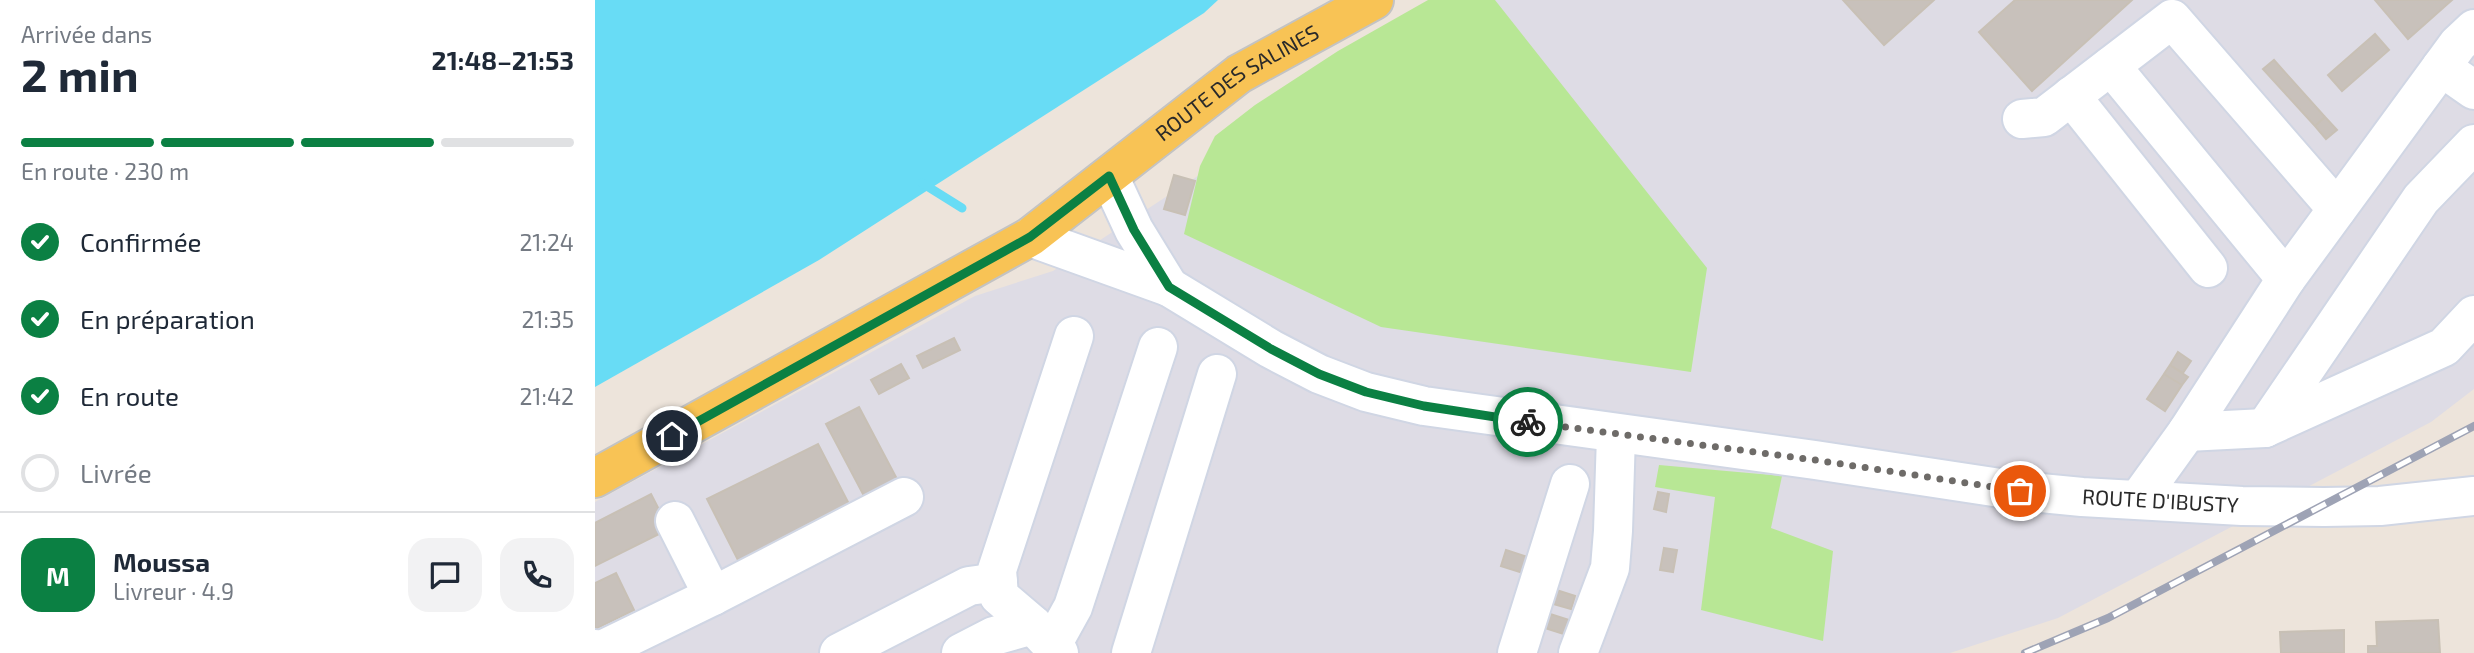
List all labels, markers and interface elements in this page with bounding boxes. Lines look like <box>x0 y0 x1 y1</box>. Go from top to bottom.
street label: ROUTE DES SALINES <box>1150 19 1323 145</box>
text: Arrivée dans <box>21 20 152 48</box>
text: 21:48–21:53 <box>432 44 574 75</box>
text: 2 min <box>21 46 139 101</box>
text: En route · 230 m <box>21 157 189 185</box>
icon: check <box>21 223 59 261</box>
text: Confirmée <box>80 226 202 257</box>
text: 21:24 <box>519 228 574 256</box>
icon: check <box>21 300 59 338</box>
text: En préparation <box>80 303 255 334</box>
text: 21:35 <box>521 305 574 333</box>
icon: check <box>21 377 59 415</box>
text: En route <box>80 380 179 411</box>
text: 21:42 <box>519 382 574 410</box>
courier <box>1493 387 1563 457</box>
icon: bike <box>1509 403 1547 441</box>
pin <box>642 406 702 466</box>
icon: home <box>653 417 691 455</box>
text: Livrée <box>80 457 152 488</box>
pin <box>1990 461 2050 521</box>
icon: bag <box>2001 472 2039 510</box>
street label: ROUTE D'IBUSTY <box>2082 483 2239 517</box>
button: chat <box>408 538 482 612</box>
button: phone <box>500 538 574 612</box>
text: Moussa <box>113 546 210 577</box>
text: M <box>46 560 70 591</box>
text: Livreur · 4.9 <box>113 577 234 605</box>

